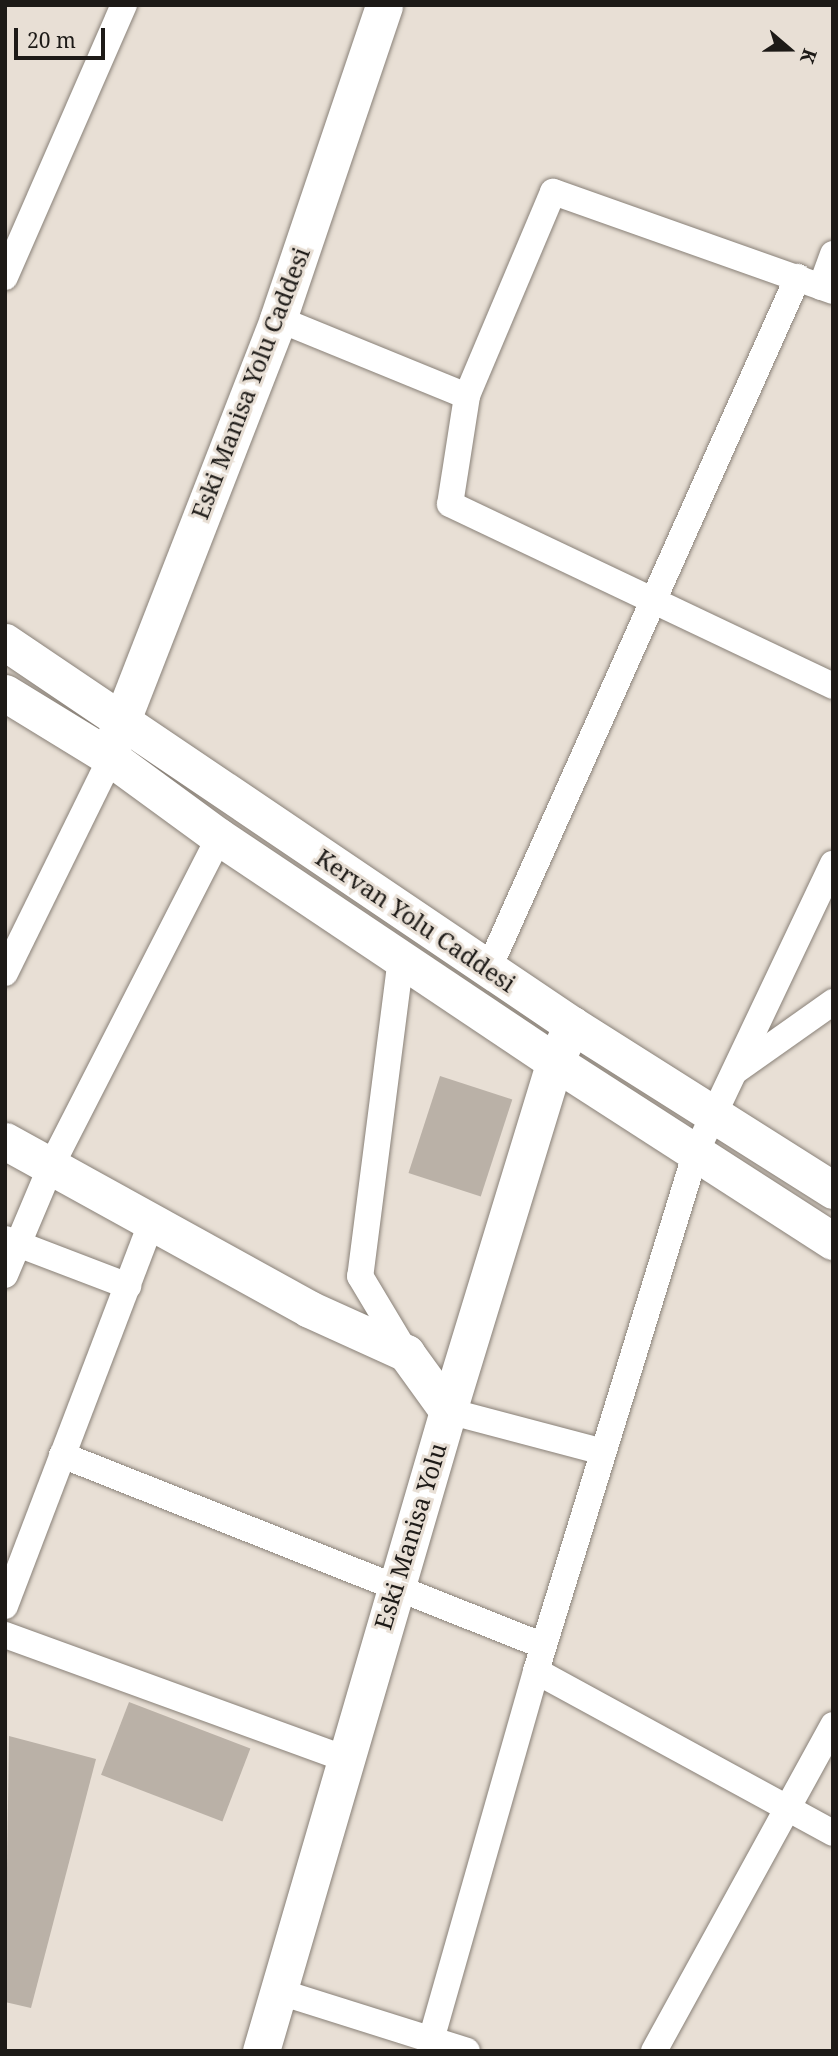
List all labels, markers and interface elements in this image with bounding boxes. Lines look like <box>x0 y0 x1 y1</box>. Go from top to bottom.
scale bar <box>18 14 108 58</box>
north arrow <box>754 14 824 84</box>
text: 20 m <box>27 26 76 54</box>
text: K <box>794 45 823 67</box>
street label: Eski Manisa Yolu Caddesi <box>185 243 315 523</box>
street label: Kervan Yolu Caddesi <box>311 842 521 998</box>
street label: Eski Manisa Yolu <box>368 1439 452 1633</box>

